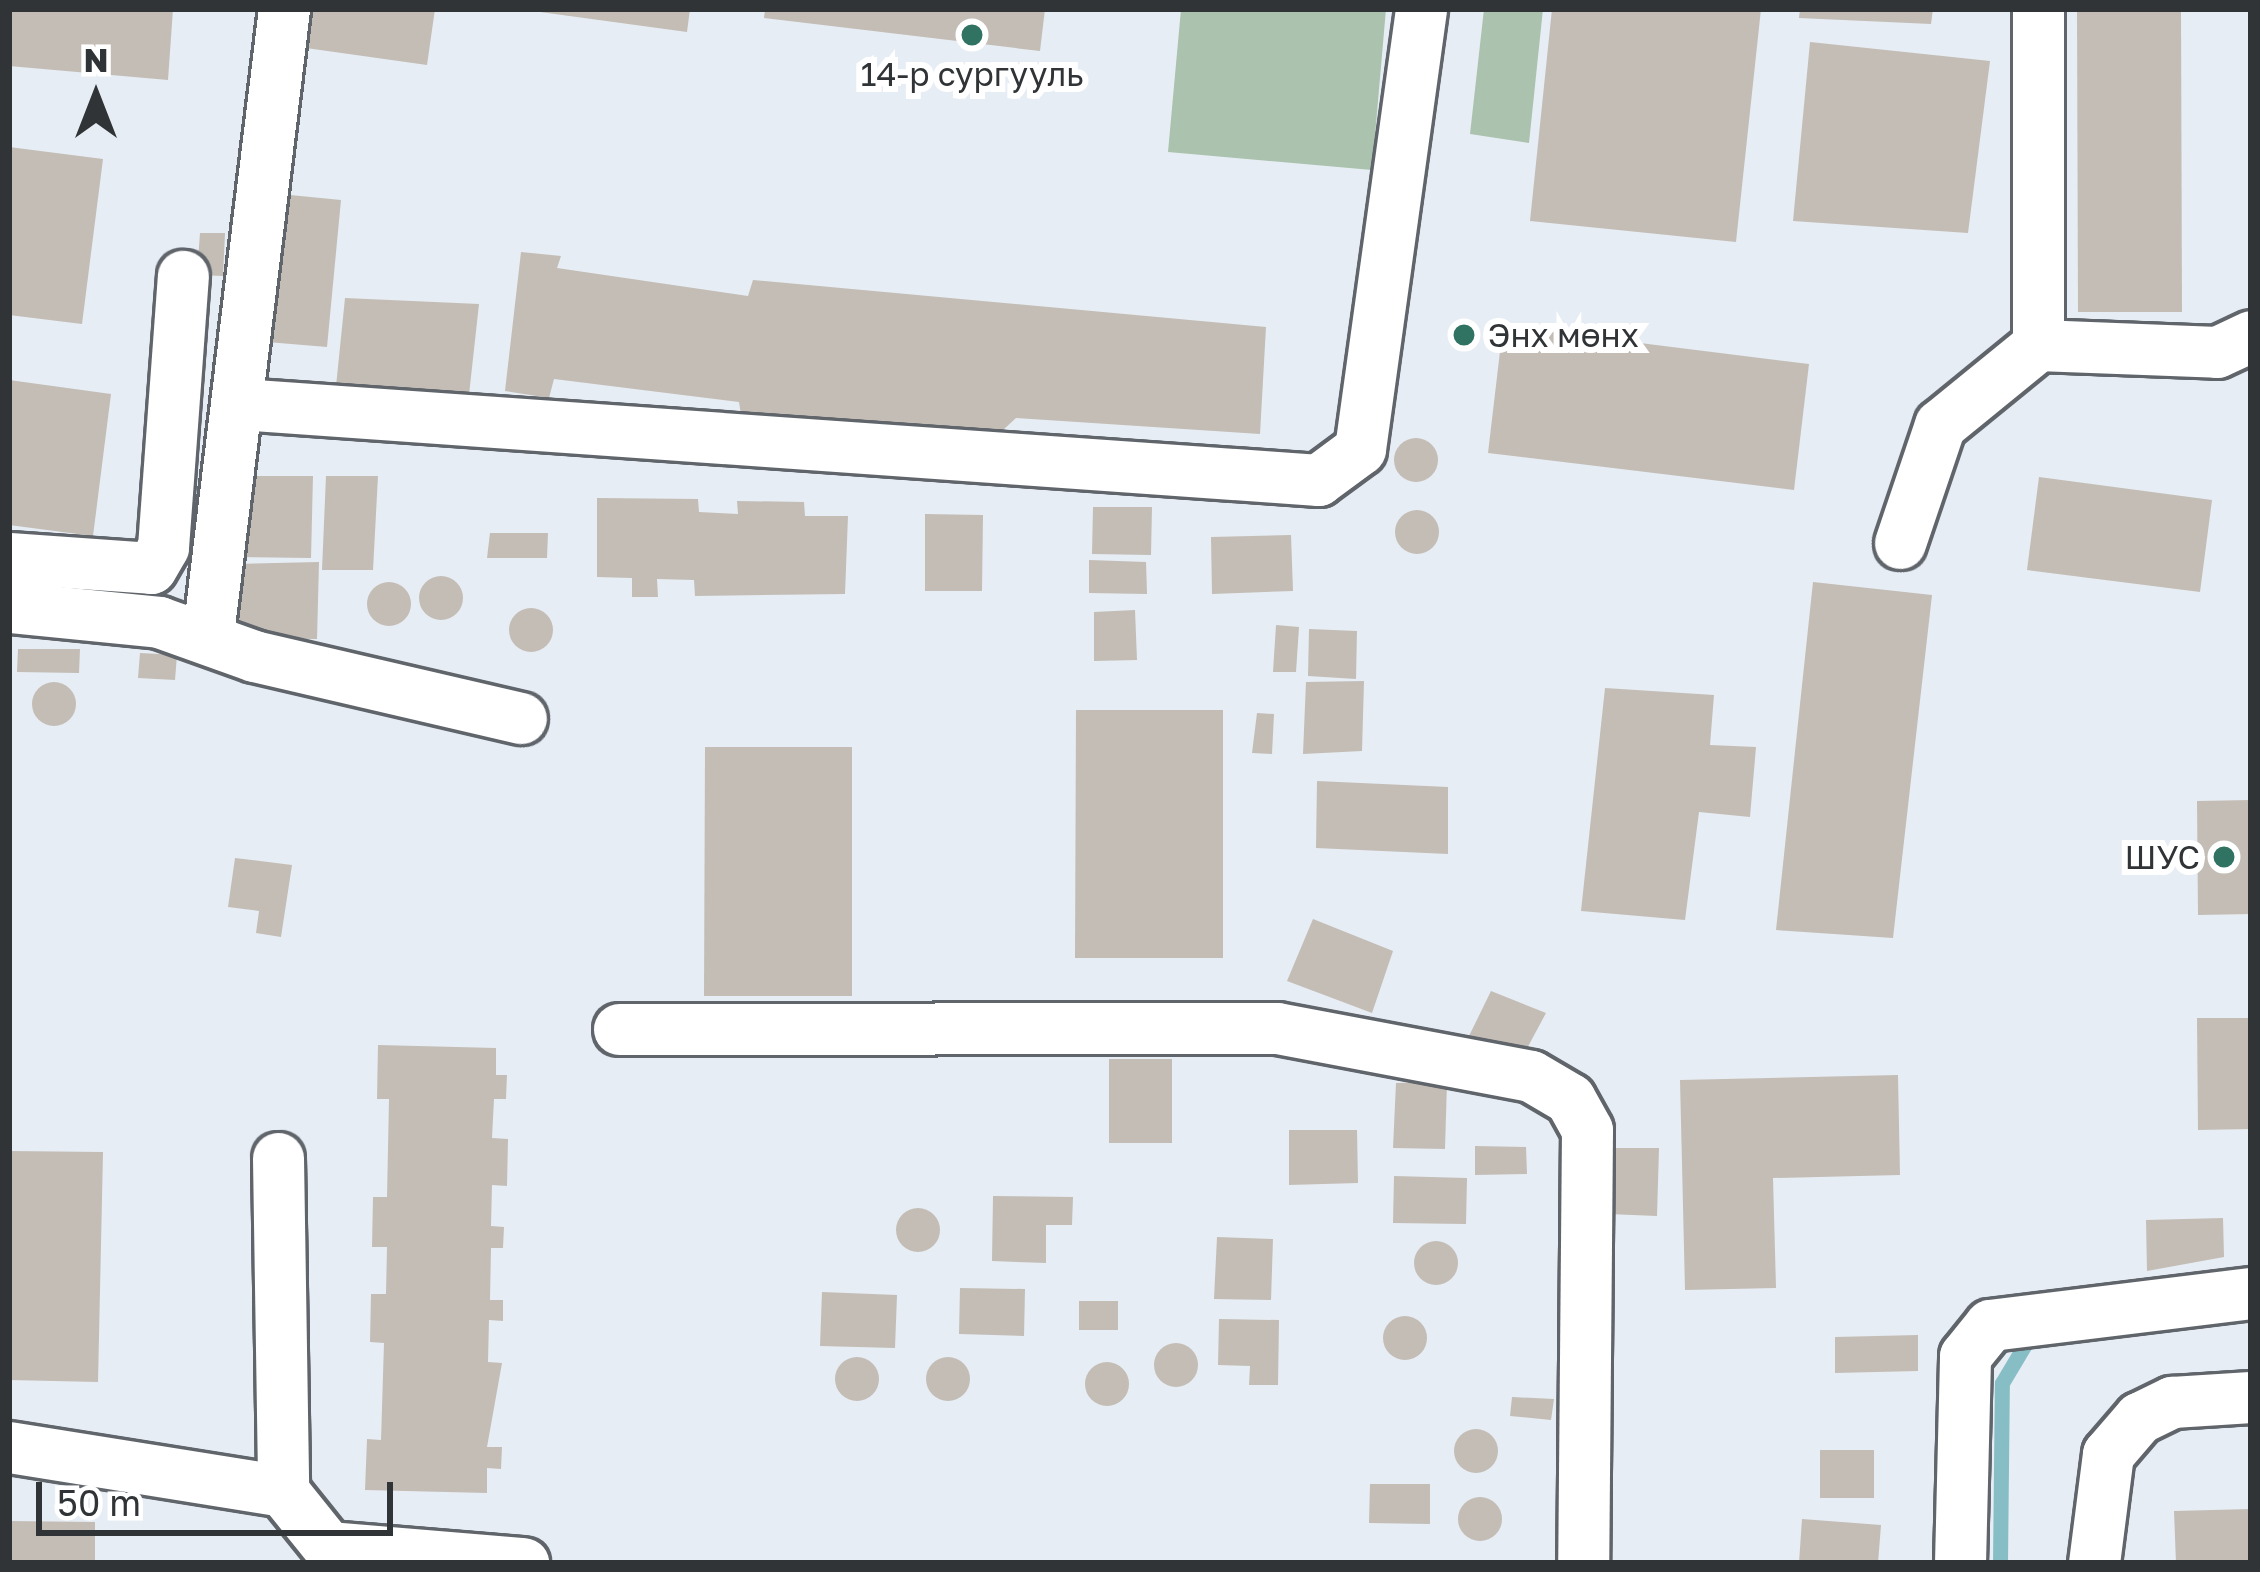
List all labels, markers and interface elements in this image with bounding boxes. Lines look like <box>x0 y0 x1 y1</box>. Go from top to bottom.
marker: 14-р сургууль <box>959 22 985 48</box>
north arrow <box>36 36 156 156</box>
text: N <box>83 40 109 79</box>
place label: 14-р сургууль <box>860 54 1084 94</box>
place label: Энх мөнх <box>1488 315 1639 355</box>
marker: Энх мөнх <box>1451 322 1477 348</box>
place label: ШУС <box>2124 837 2200 877</box>
marker: ШУС <box>2211 844 2237 870</box>
scale bar <box>42 1458 399 1532</box>
text: 50 m <box>57 1481 141 1524</box>

